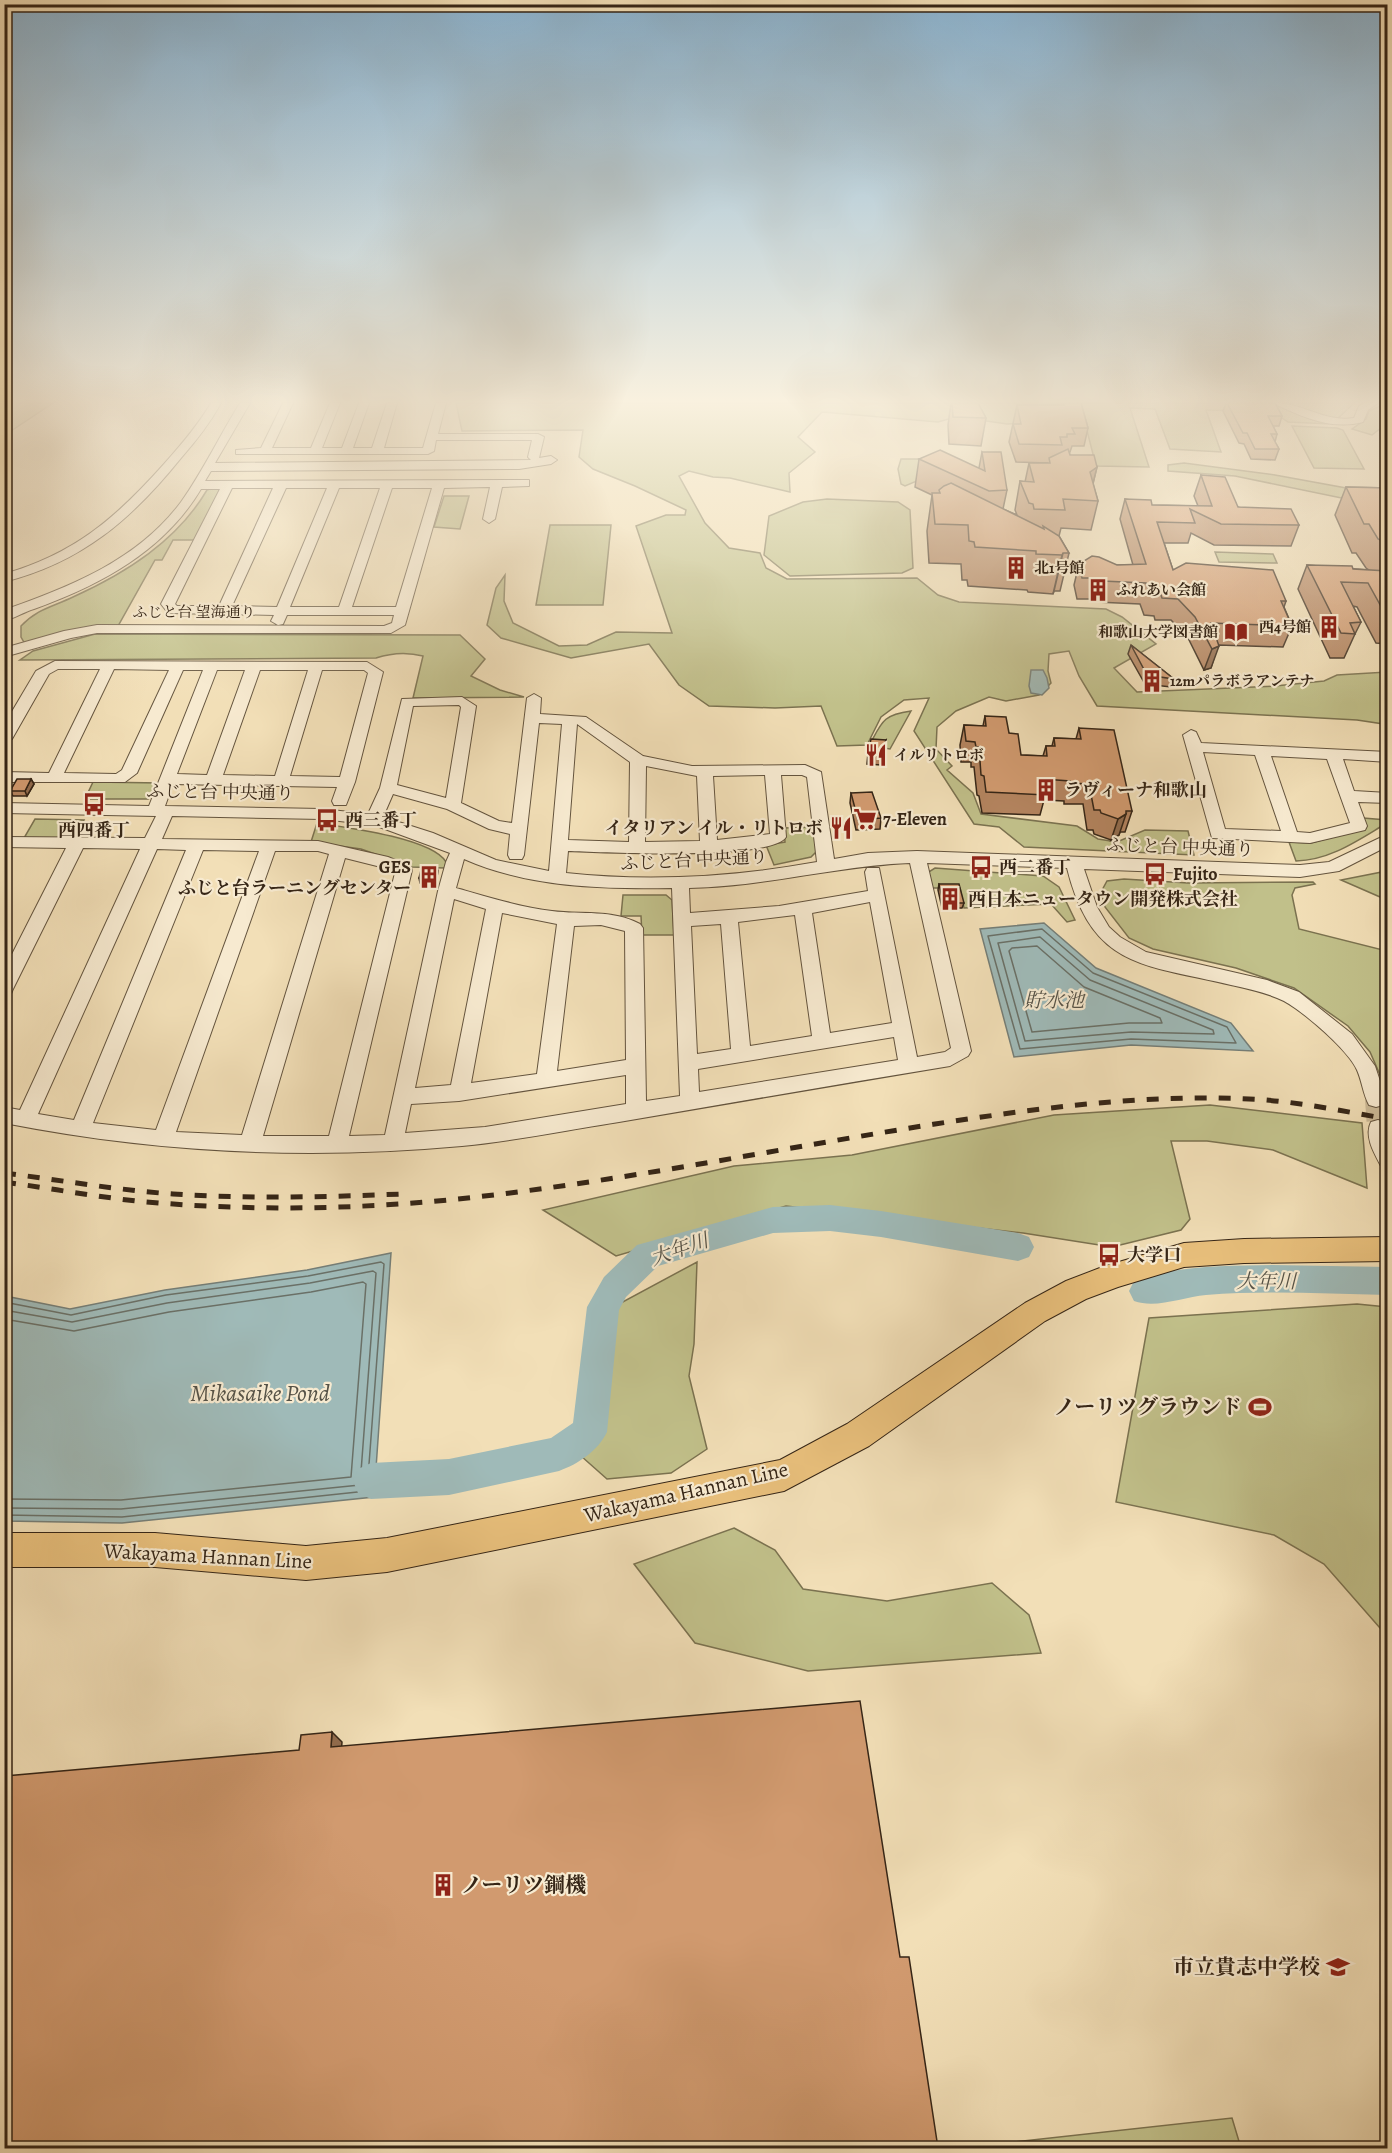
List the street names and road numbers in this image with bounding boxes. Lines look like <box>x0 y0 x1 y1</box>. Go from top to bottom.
street label: ふじと台 望海通り <box>133 602 255 622</box>
street label: ふじと台 中央通り <box>146 779 294 805</box>
street label: ふじと台 中央通り <box>1106 832 1254 862</box>
street label: ふじと台 中央通り <box>620 844 768 876</box>
street label: Wakayama Hannan Line <box>580 1455 791 1529</box>
street label: Wakayama Hannan Line <box>102 1537 313 1575</box>

